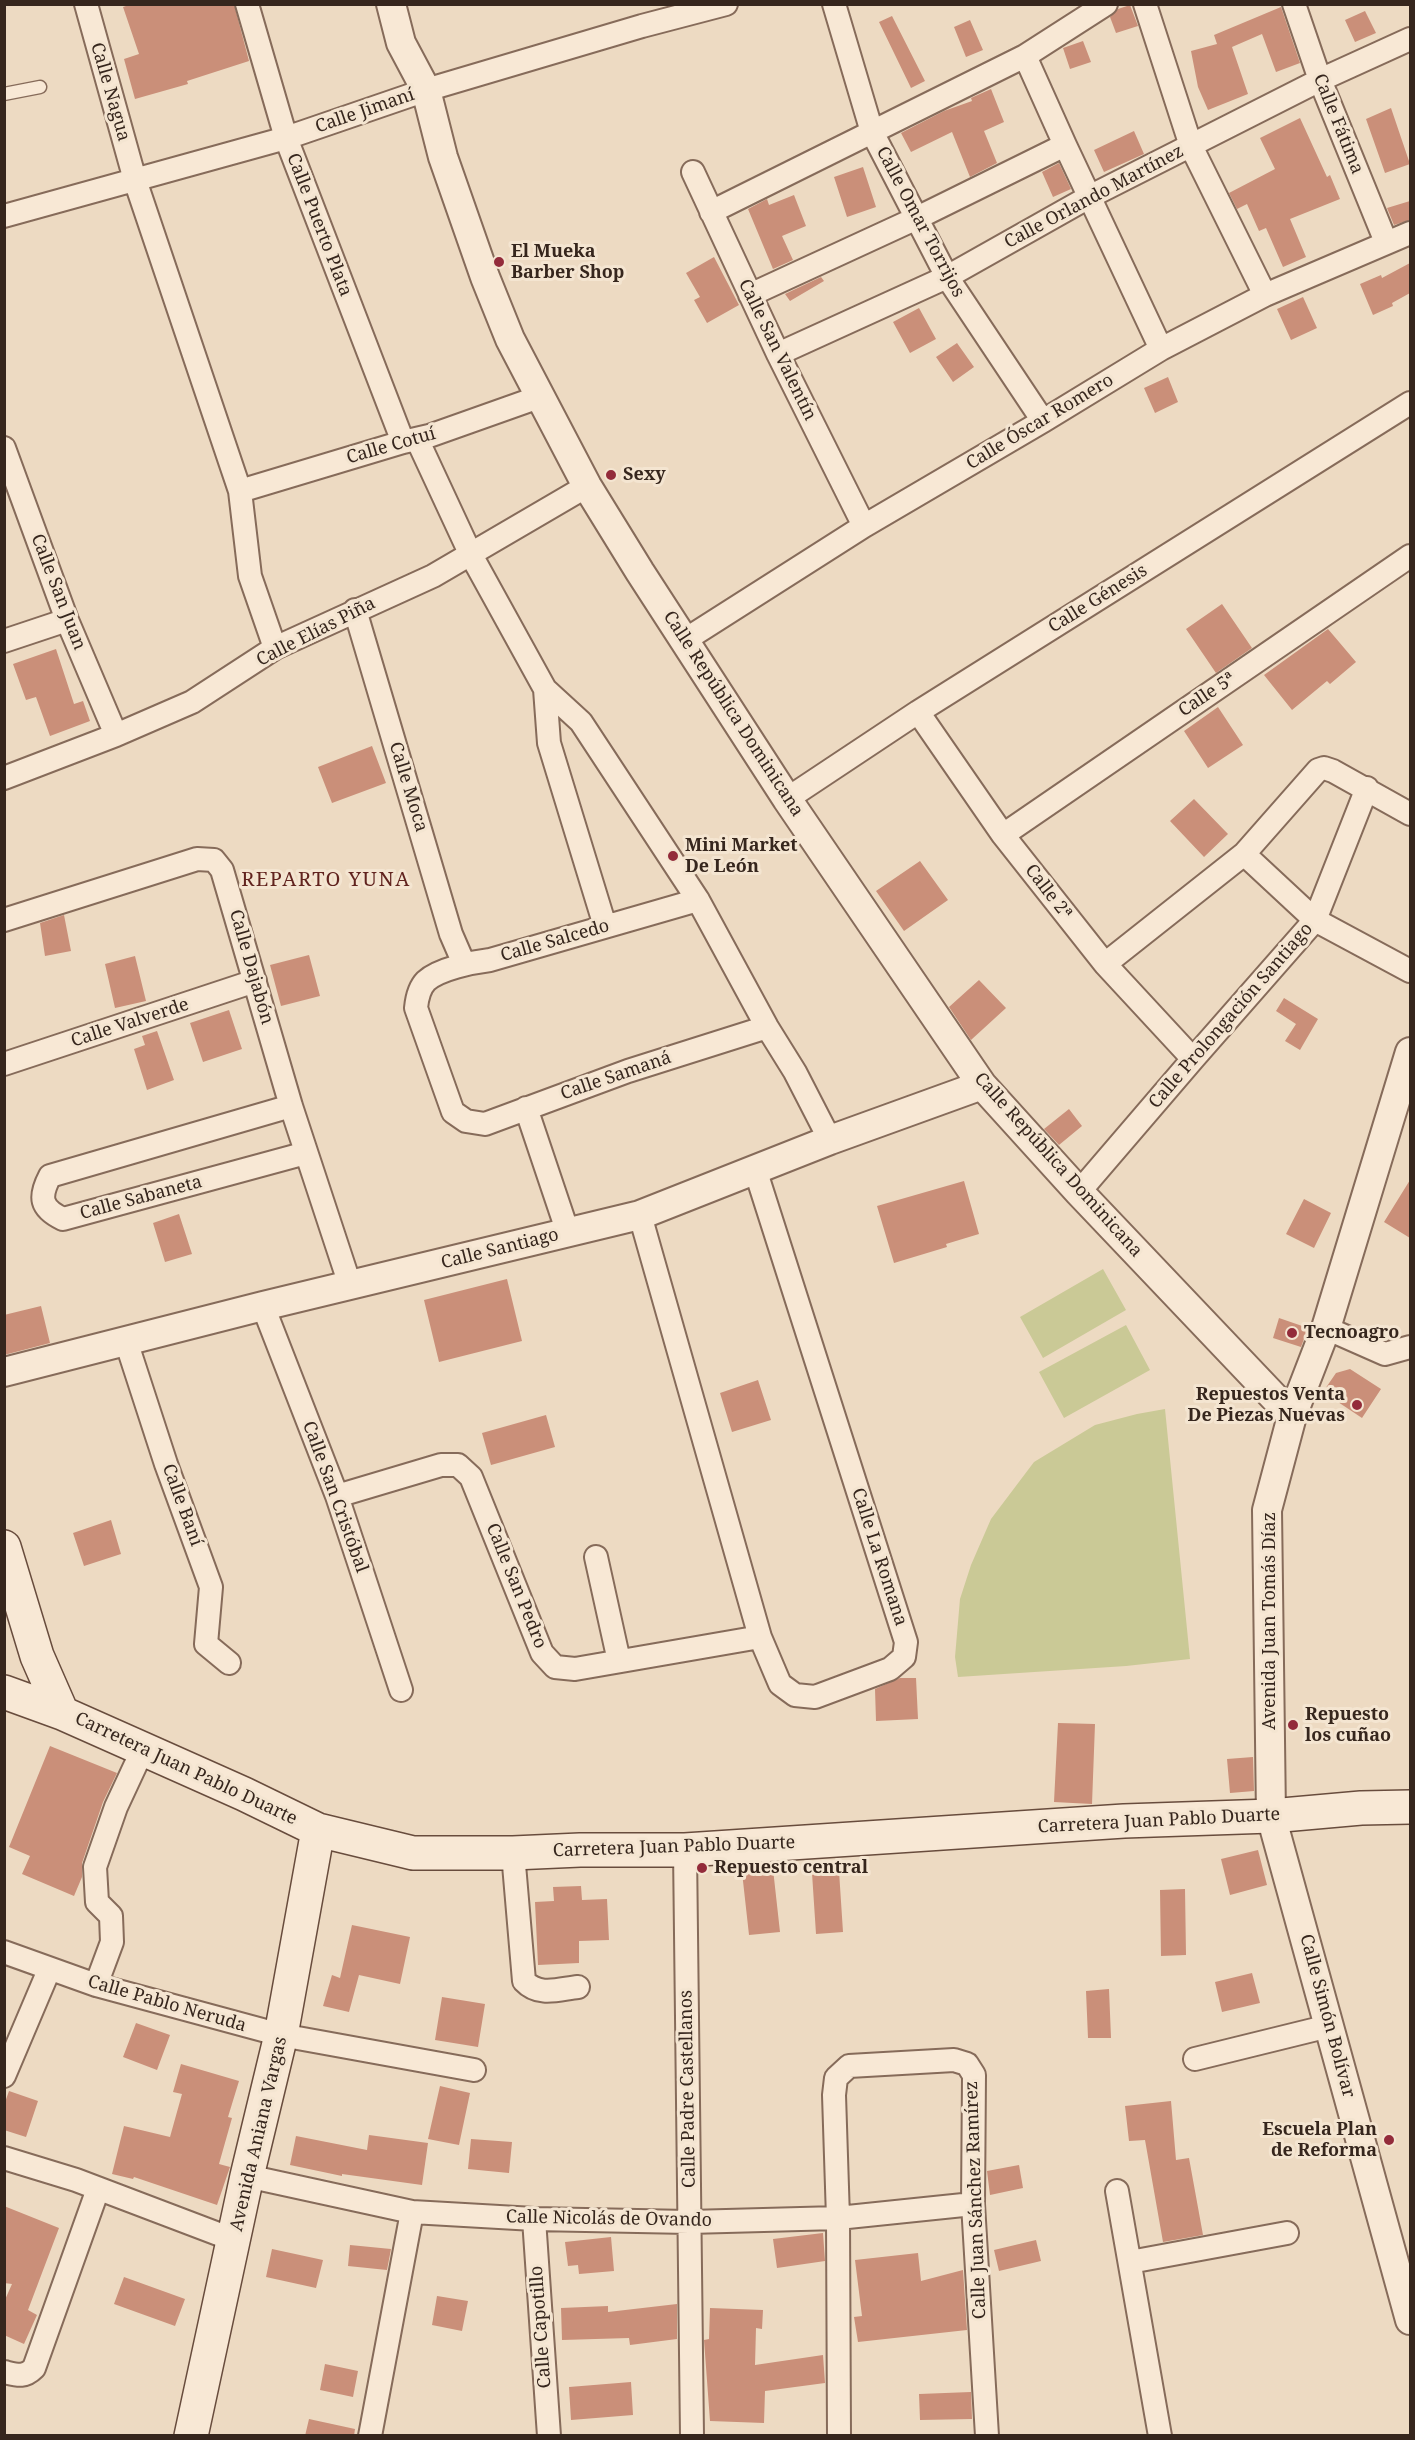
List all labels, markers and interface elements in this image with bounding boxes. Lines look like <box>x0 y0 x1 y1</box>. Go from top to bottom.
street label: Calle Nagua <box>86 40 134 144</box>
street label: Calle Fátima <box>1308 71 1368 177</box>
street label: Calle Jimaní <box>313 84 417 138</box>
street label: Calle Orlando Martínez <box>1001 141 1187 253</box>
street label: Calle Omar Torrijos <box>871 143 969 301</box>
street label: Calle Puerto Plata <box>282 150 356 300</box>
place label: El Mueka Barber Shop <box>511 241 624 284</box>
marker: El Mueka Barber Shop <box>492 255 506 269</box>
street label: Calle San Valentín <box>733 276 821 424</box>
street label: Calle Óscar Romero <box>962 369 1118 475</box>
street label: Calle Cotuí <box>344 423 438 469</box>
place label: Sexy <box>623 464 666 486</box>
marker: Sexy <box>604 468 618 482</box>
street label: Calle San Juan <box>26 531 90 653</box>
street label: Calle Génesis <box>1045 560 1151 638</box>
street label: Calle Elías Piña <box>253 593 379 671</box>
street label: Calle República Dominicana <box>658 607 808 821</box>
street label: Calle 5ª <box>1175 668 1239 722</box>
street label: Calle Moca <box>384 739 432 835</box>
place label: Mini Market De León <box>685 835 798 878</box>
marker: Mini Market De León <box>666 849 680 863</box>
street label: Calle 2ª <box>1020 860 1076 924</box>
district label: REPARTO YUNA <box>241 868 411 892</box>
street label: Calle Dajabón <box>224 907 278 1027</box>
street label: Calle Salcedo <box>498 915 612 967</box>
street label: Calle Prolongación Santiago <box>1144 919 1318 1113</box>
street label: Calle Valverde <box>68 994 192 1052</box>
street label: Calle Samaná <box>558 1047 674 1105</box>
street label: Calle República Dominicana <box>969 1068 1147 1262</box>
street label: Calle Sabaneta <box>78 1171 204 1225</box>
street label: Calle Santiago <box>439 1224 561 1274</box>
place label: Tecnoagro <box>1304 1322 1399 1344</box>
marker: Tecnoagro <box>1285 1326 1299 1340</box>
place label: Repuestos Venta De Piezas Nuevas <box>1188 1384 1345 1426</box>
marker: Repuestos Venta De Piezas Nuevas <box>1350 1398 1364 1412</box>
street label: Calle San Cristóbal <box>298 1418 372 1576</box>
street label: Calle Baní <box>157 1461 207 1549</box>
street label: Calle La Romana <box>847 1485 911 1629</box>
street label: Avenida Juan Tomás Díaz <box>1259 1512 1281 1730</box>
street label: Calle San Pedro <box>481 1520 551 1652</box>
place label: Repuesto los cuñao <box>1305 1704 1391 1746</box>
street label: Carretera Juan Pablo Duarte <box>71 1708 301 1830</box>
marker: Repuesto los cuñao <box>1286 1718 1300 1732</box>
street label: Carretera Juan Pablo Duarte <box>1037 1804 1281 1838</box>
street label: Carretera Juan Pablo Duarte <box>552 1832 796 1862</box>
place label: Repuesto central <box>714 1857 868 1879</box>
marker: Repuesto central <box>695 1861 709 1875</box>
street label: Calle Simón Bolívar <box>1295 1932 1359 2100</box>
street label: Calle Pablo Neruda <box>85 1971 249 2037</box>
street label: Calle Padre Castellanos <box>675 1990 701 2188</box>
street label: Avenida Aniana Vargas <box>226 2035 292 2233</box>
street label: Calle Juan Sánchez Ramírez <box>961 2081 991 2319</box>
place label: Escuela Plan de Reforma <box>1262 2119 1377 2162</box>
marker: Escuela Plan de Reforma <box>1382 2133 1396 2147</box>
street label: Calle Nicolás de Ovando <box>506 2206 712 2232</box>
street label: Calle Capotillo <box>526 2265 556 2389</box>

